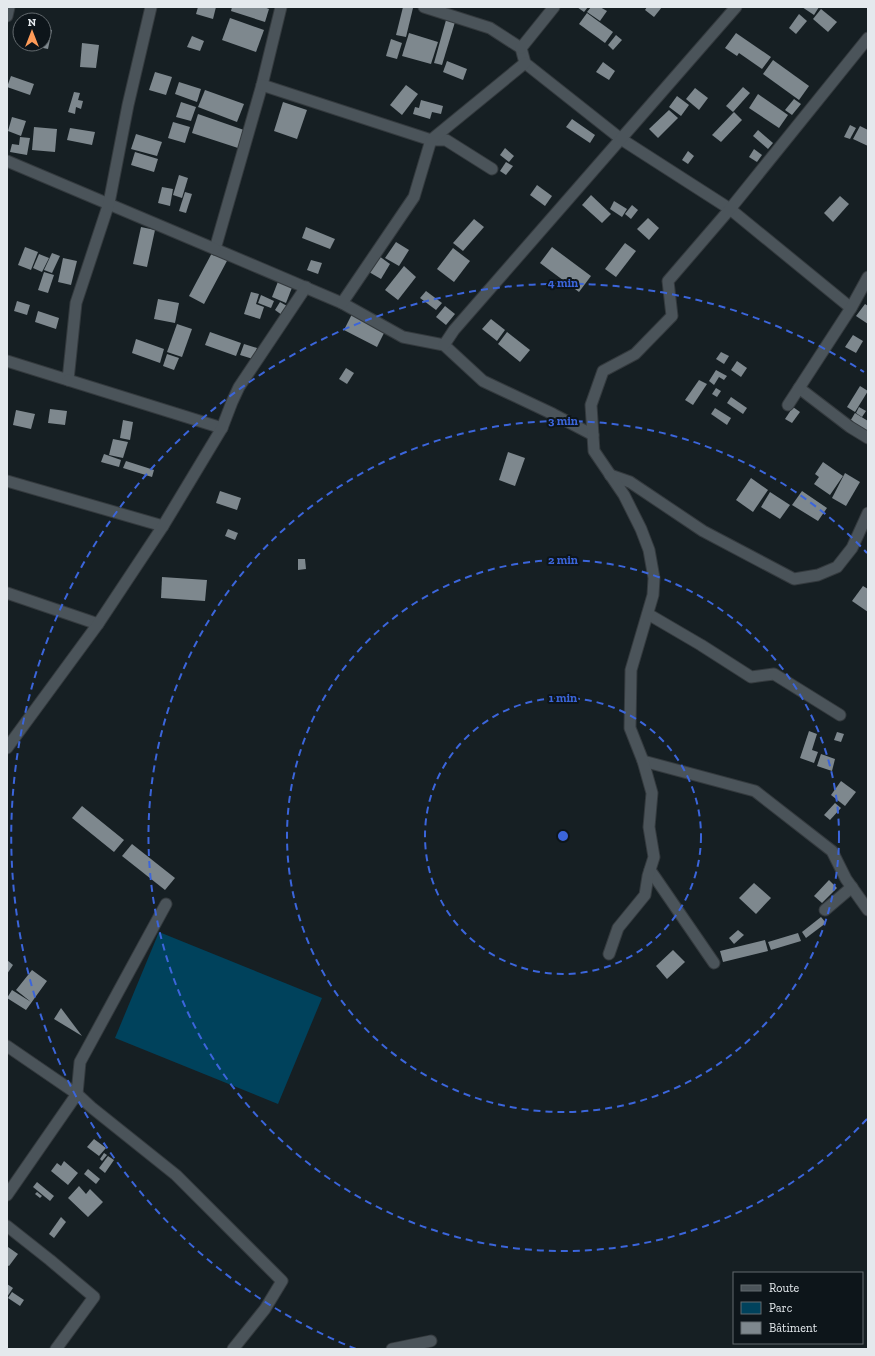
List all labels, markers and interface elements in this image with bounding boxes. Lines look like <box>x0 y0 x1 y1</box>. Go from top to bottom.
north arrow <box>12 12 52 52</box>
text: N <box>28 16 37 29</box>
text: 4 min <box>548 276 578 290</box>
text: 3 min <box>548 414 578 428</box>
text: 2 min <box>548 553 578 567</box>
text: 1 min <box>549 691 577 705</box>
centre of rings <box>556 829 570 843</box>
legend <box>733 1272 863 1344</box>
text: Route <box>769 1281 800 1295</box>
text: Parc <box>769 1301 793 1315</box>
text: Bâtiment <box>769 1321 818 1335</box>

